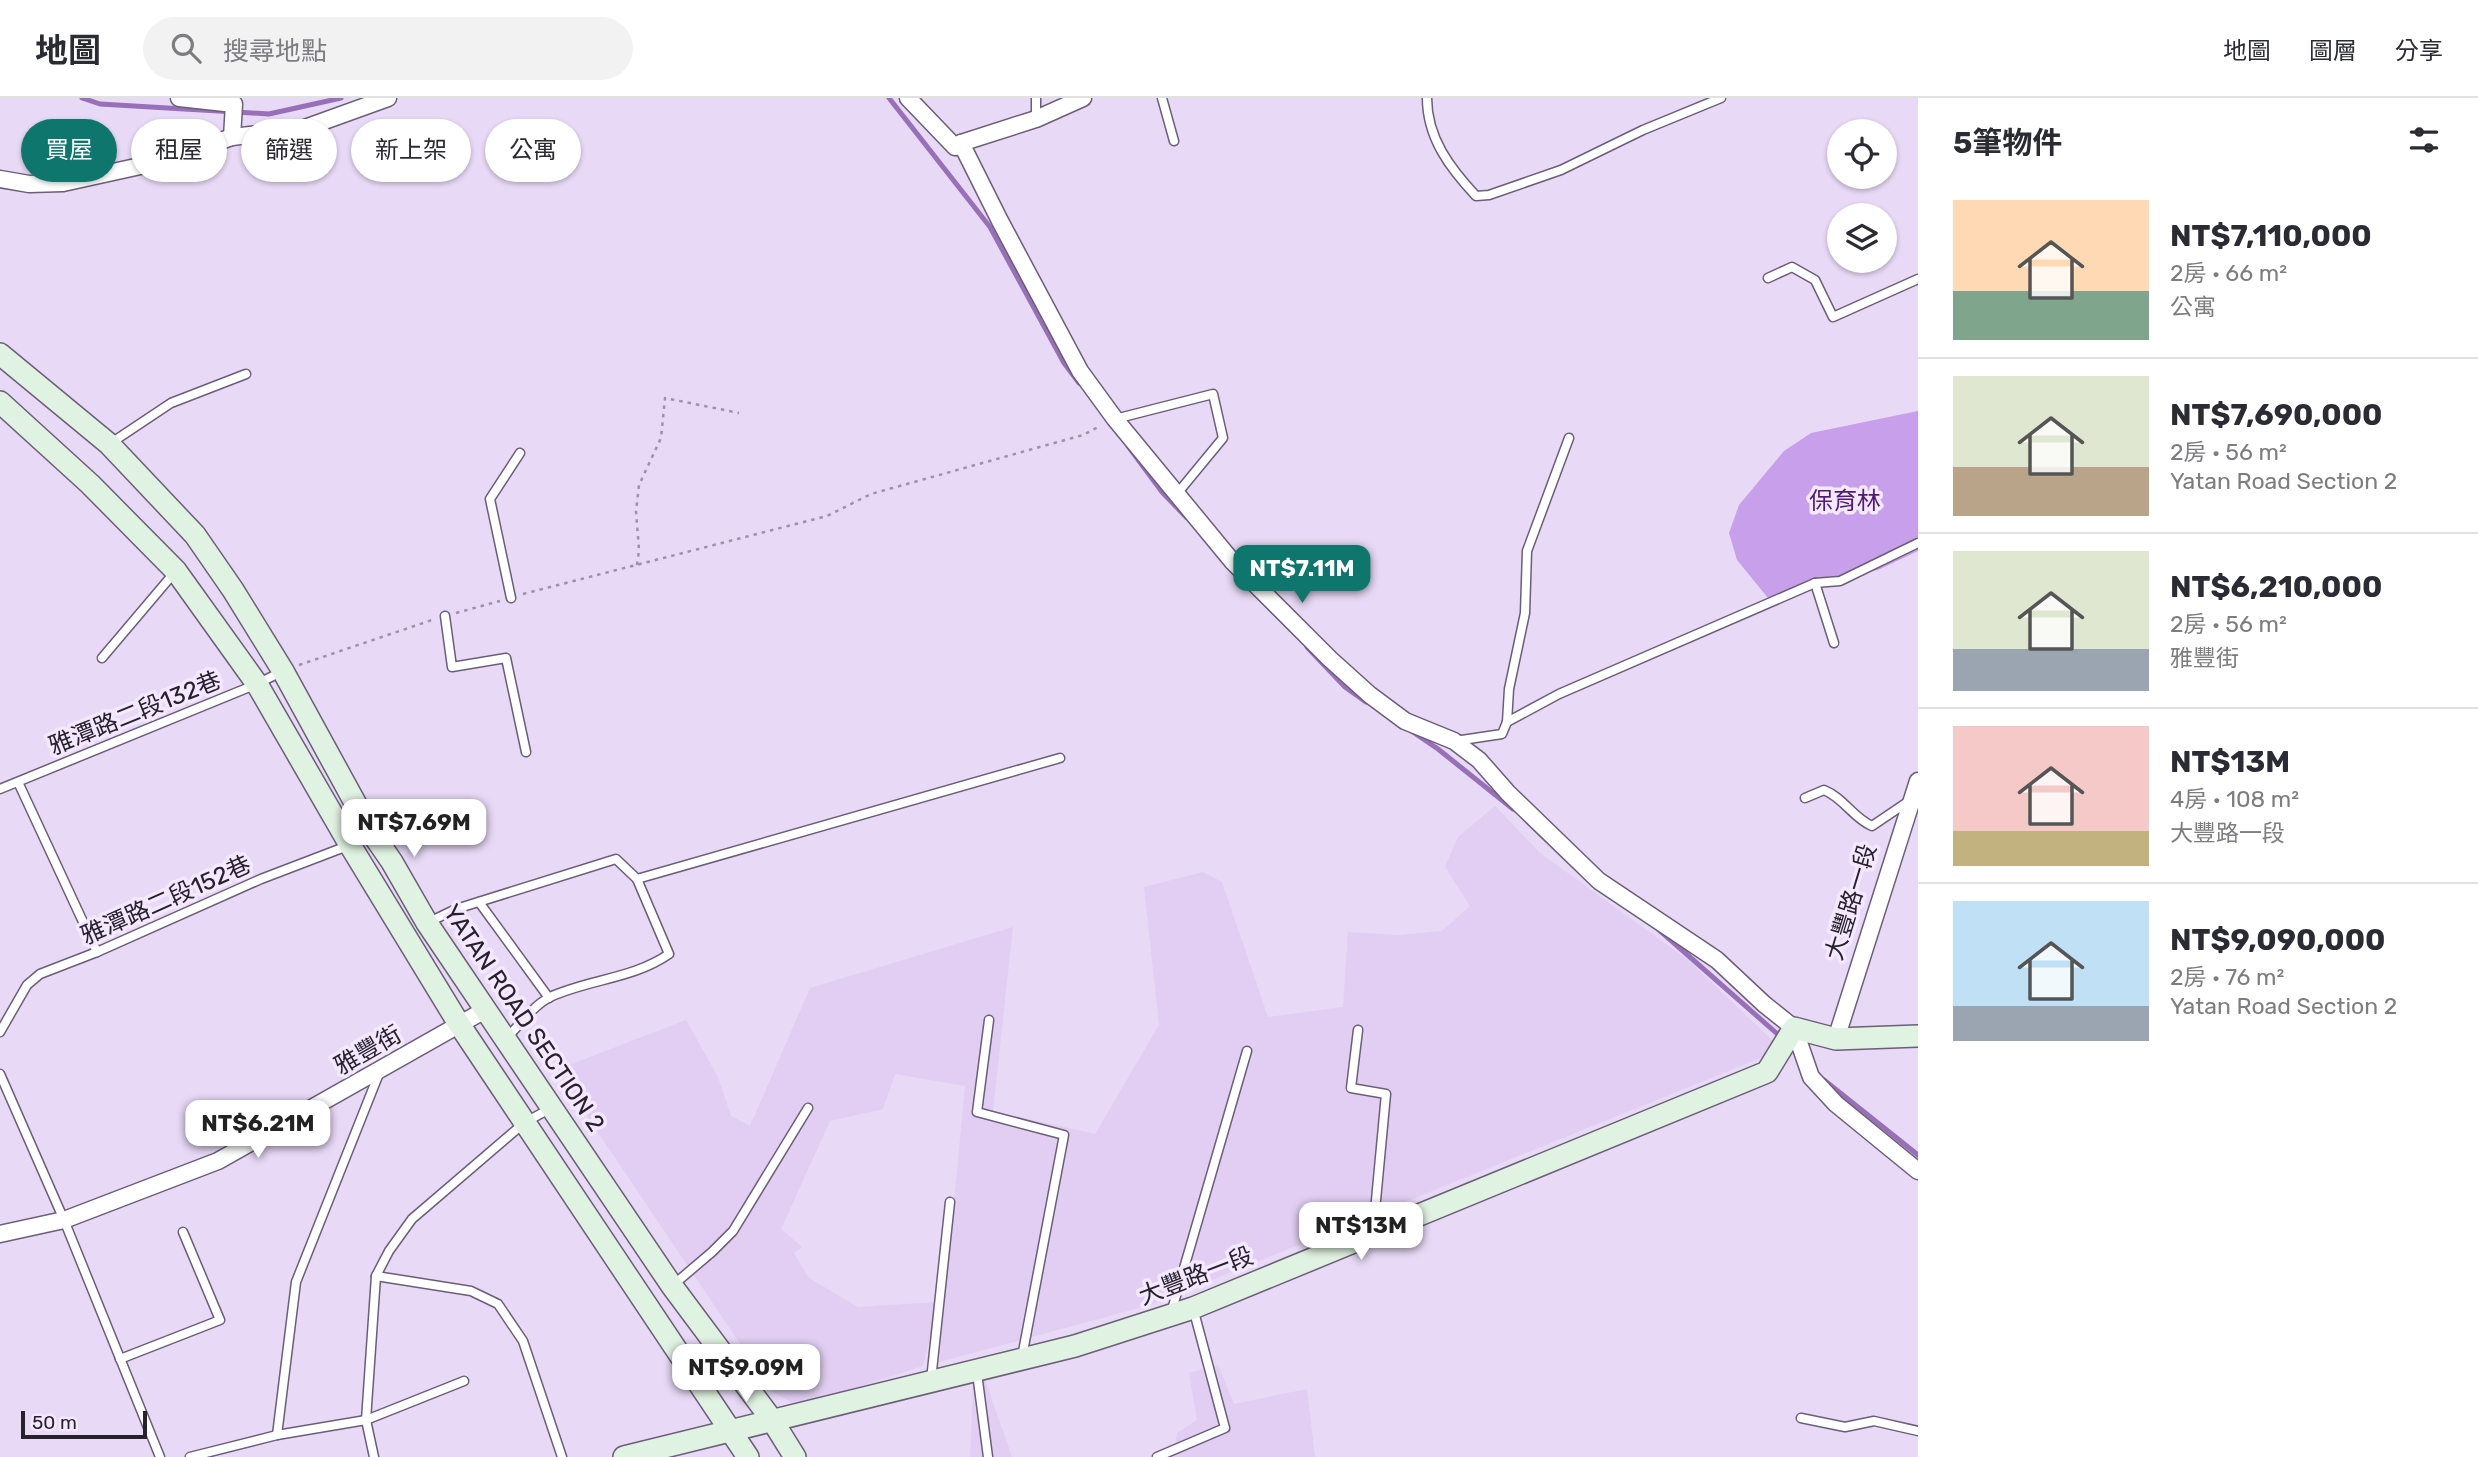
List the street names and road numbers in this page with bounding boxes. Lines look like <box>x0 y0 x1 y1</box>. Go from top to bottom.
street label: 雅潭路二段132巷 <box>45 666 225 760</box>
street label: 大豐路一段 <box>1820 841 1882 963</box>
street label: 雅潭路二段152巷 <box>77 850 255 950</box>
street label: YATAN ROAD SECTION 2 <box>438 899 610 1137</box>
street label: 雅豐街 <box>330 1020 406 1080</box>
street label: 大豐路一段 <box>1135 1241 1257 1311</box>

